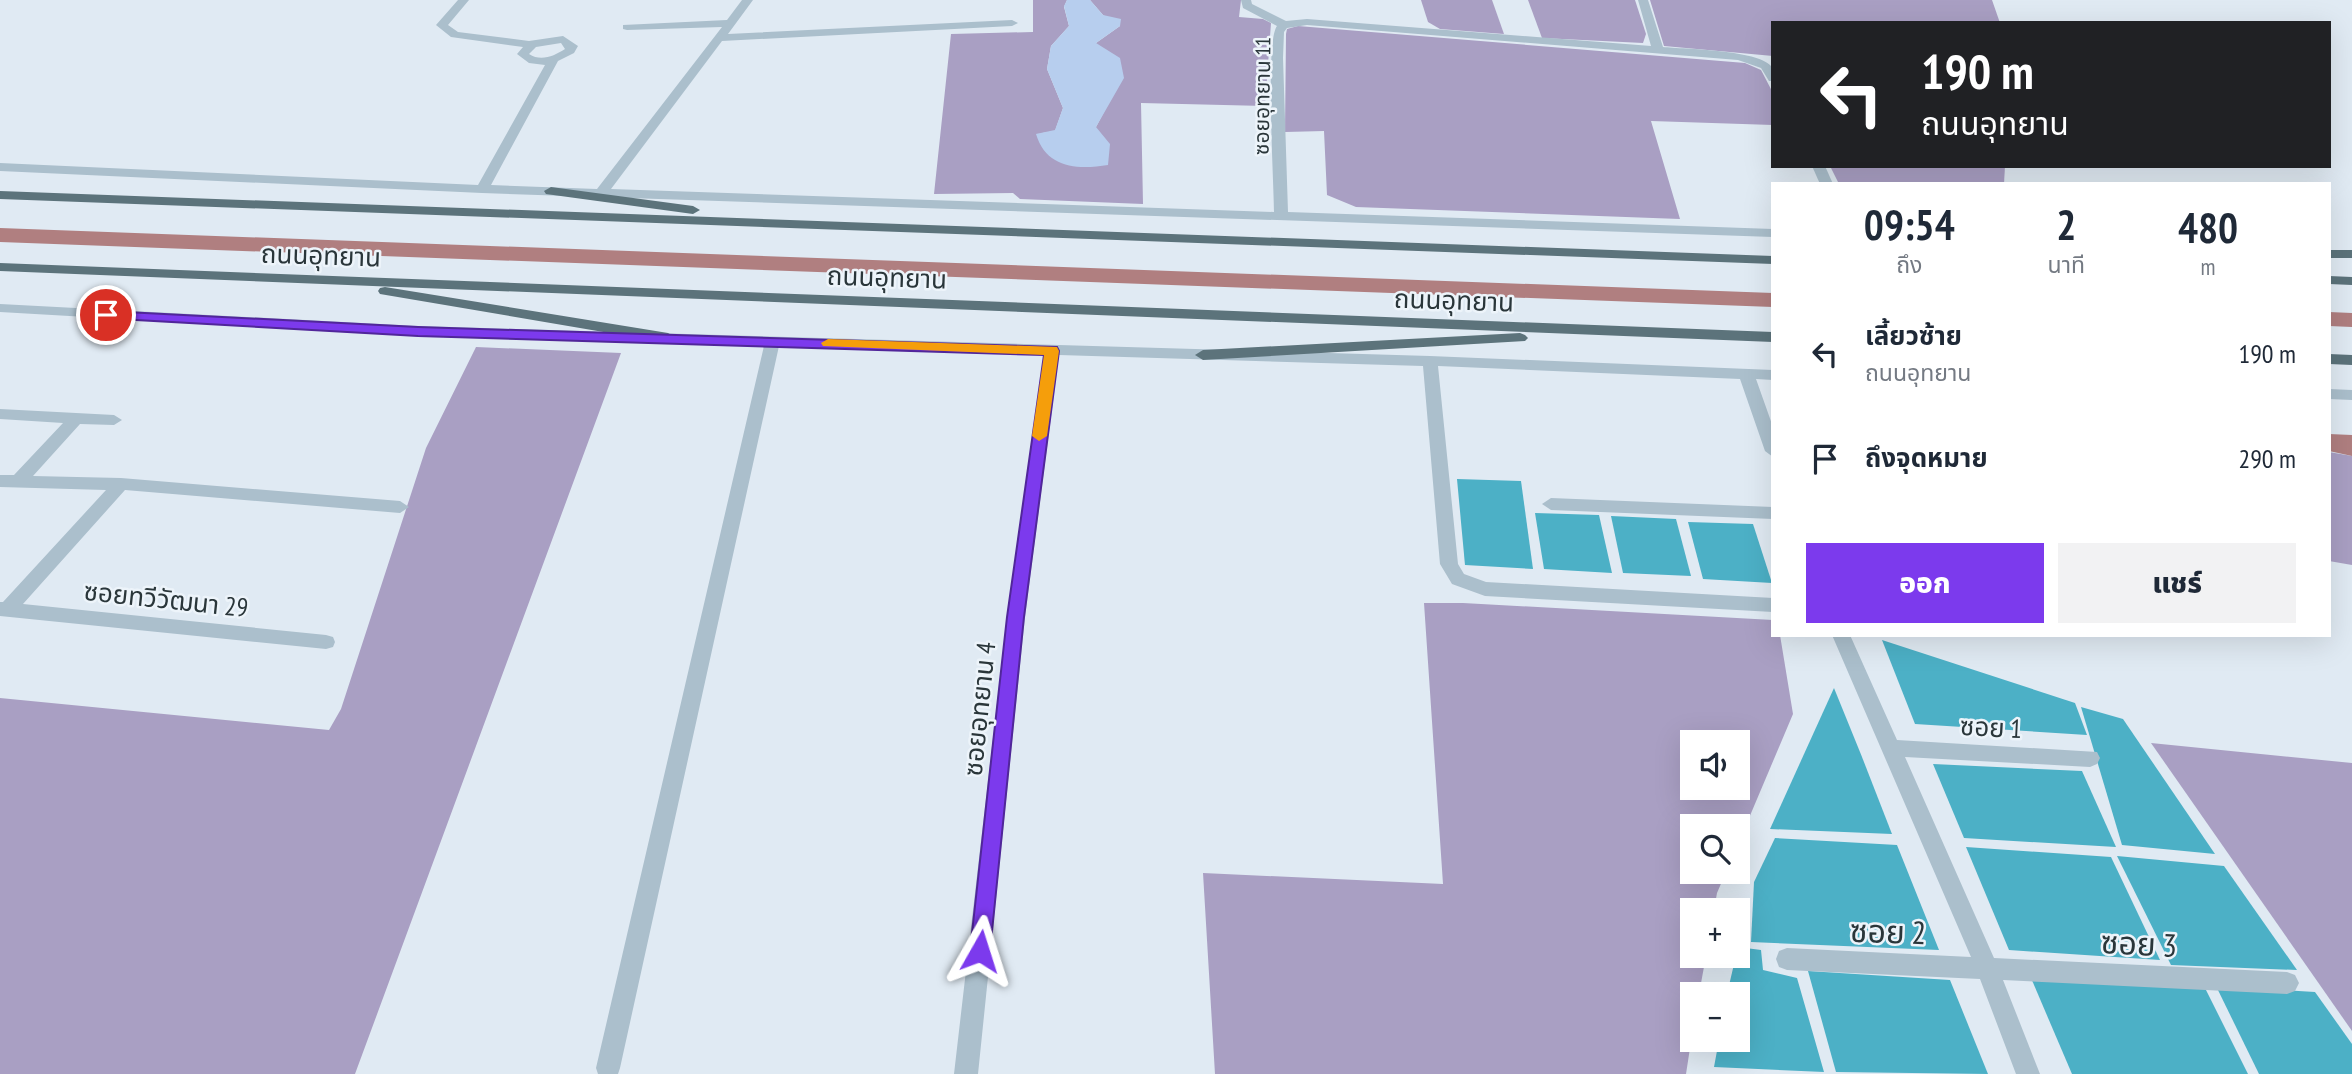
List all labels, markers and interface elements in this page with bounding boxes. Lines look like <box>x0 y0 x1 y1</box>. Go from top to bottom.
street label: ซอยอุทยาน 11 <box>1247 37 1277 155</box>
text: 190 m <box>1921 39 2034 103</box>
icon: left <box>1806 49 1897 140</box>
text: ถนนอุทยาน <box>1921 102 2069 144</box>
text: 09:54 <box>1864 197 1955 252</box>
text: 2 <box>2056 197 2076 252</box>
text: 480 <box>2178 200 2238 255</box>
street label: ถนนอุทยาน <box>260 236 382 274</box>
text: ถึง <box>1896 250 1922 279</box>
text: นาที <box>2048 250 2085 279</box>
text: m <box>2201 252 2216 281</box>
street label: ถนนอุทยาน <box>826 258 948 296</box>
street label: ถนนอุทยาน <box>1393 281 1515 319</box>
pin <box>76 285 136 345</box>
icon: arrive <box>87 296 125 334</box>
text: เลี้ยวซ้าย <box>1865 319 1962 352</box>
icon: left <box>1806 335 1844 373</box>
text: 190 m <box>2238 337 2296 370</box>
text: ถนนอุทยาน <box>1865 358 1971 387</box>
icon: arrive <box>1806 440 1844 478</box>
text: ถึงจุดหมาย <box>1865 441 1988 474</box>
text: 290 m <box>2238 442 2296 475</box>
button: ออก <box>1806 543 2044 623</box>
button: แชร์ <box>2058 543 2296 623</box>
street label: ซอยทวีวัฒนา 29 <box>82 574 250 624</box>
street label: ซอยอุทยาน 4 <box>956 640 1002 778</box>
street label: ซอย 1 <box>1959 709 2023 745</box>
map controls <box>1680 730 1750 1052</box>
button: sound <box>1680 730 1750 800</box>
button: search <box>1680 814 1750 884</box>
button: + <box>1680 898 1750 968</box>
street label: ซอย 2 <box>1849 909 1927 953</box>
position arrow <box>943 914 1017 988</box>
street label: ซอย 3 <box>2100 920 2178 966</box>
button: − <box>1680 982 1750 1052</box>

